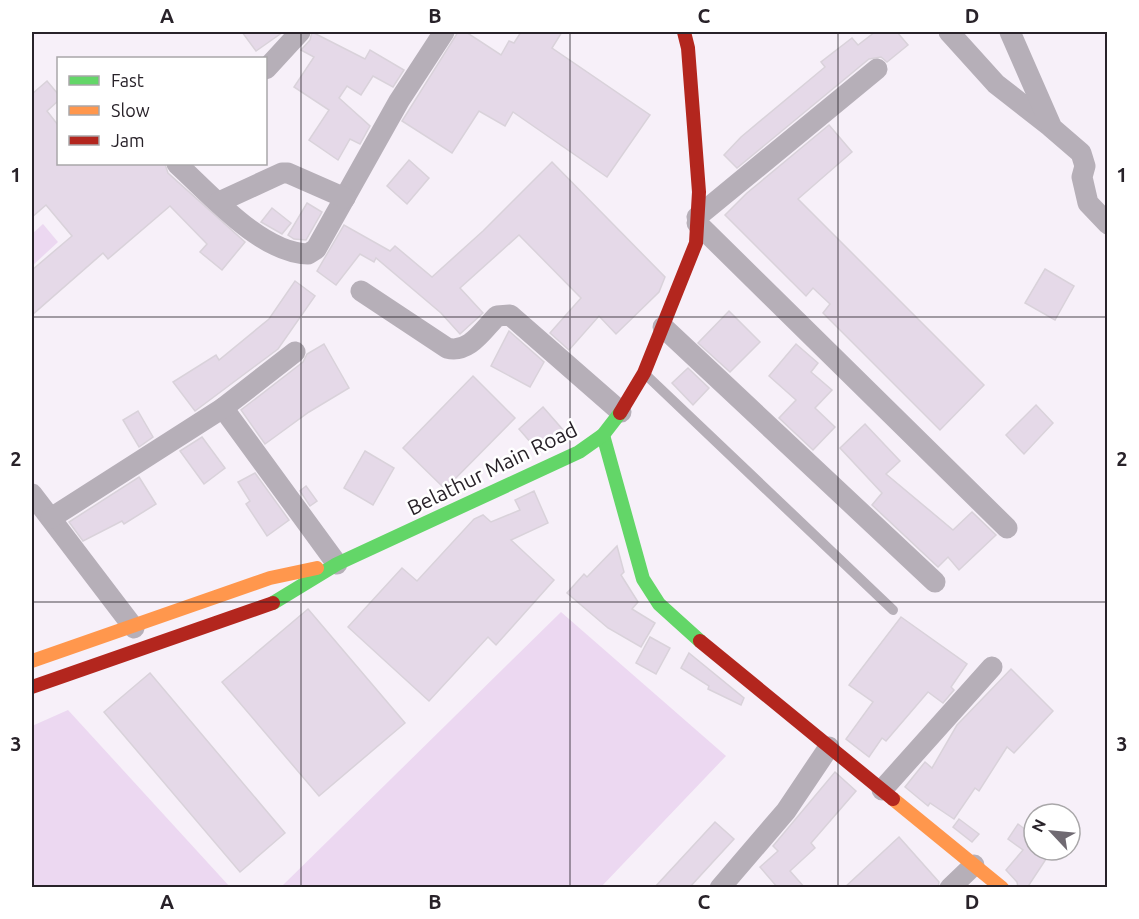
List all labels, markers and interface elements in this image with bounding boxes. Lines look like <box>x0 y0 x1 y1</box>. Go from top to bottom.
text: A <box>160 4 174 27</box>
text: B <box>428 4 442 27</box>
text: C <box>698 4 711 27</box>
text: D <box>965 4 979 27</box>
legend <box>57 57 267 165</box>
text: Fast <box>111 70 144 90</box>
text: Slow <box>111 100 150 120</box>
text: Jam <box>111 130 145 150</box>
text: 1 <box>10 163 22 186</box>
text: 1 <box>1116 163 1128 186</box>
street label: Belathur Main Road <box>403 417 581 519</box>
text: 2 <box>10 447 22 470</box>
text: 2 <box>1116 447 1128 470</box>
text: 3 <box>10 732 22 755</box>
text: 3 <box>1116 732 1128 755</box>
north arrow <box>1022 802 1082 862</box>
text: N <box>1028 816 1049 835</box>
text: A <box>160 890 174 913</box>
text: B <box>428 890 442 913</box>
text: C <box>698 890 711 913</box>
text: D <box>965 890 979 913</box>

